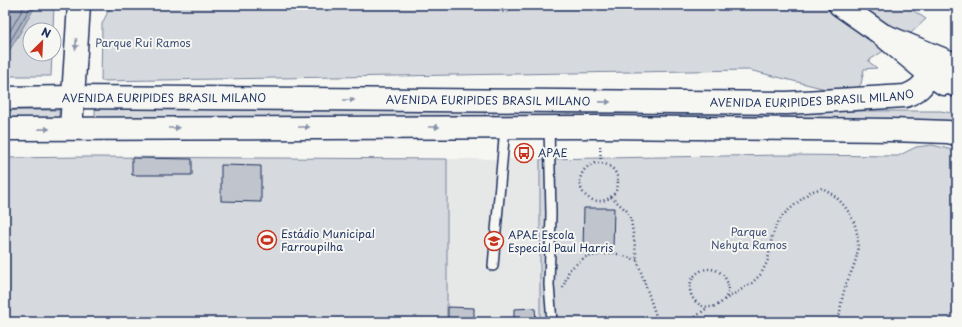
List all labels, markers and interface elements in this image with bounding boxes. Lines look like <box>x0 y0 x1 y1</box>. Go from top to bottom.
north arrow <box>22 22 62 62</box>
text: N <box>39 23 54 42</box>
park label: Parque Rui Ramos <box>95 34 191 51</box>
one-way arrow <box>73 38 79 51</box>
street label: AVENIDA EURIPIDES BRASIL MILANO <box>710 84 917 111</box>
street label: AVENIDA EURIPIDES BRASIL MILANO <box>62 89 266 106</box>
street label: AVENIDA EURIPIDES BRASIL MILANO <box>386 91 591 109</box>
one-way arrow <box>343 97 356 103</box>
one-way arrow <box>599 99 612 105</box>
one-way arrow <box>298 124 311 130</box>
one-way arrow <box>428 124 441 130</box>
one-way arrow <box>168 125 181 131</box>
one-way arrow <box>38 126 51 132</box>
bus stop icon: APAE <box>513 142 535 164</box>
place label: APAE <box>538 144 567 161</box>
park label: Parque Nehyta Ramos <box>711 223 787 253</box>
place label: Estádio Municipal Farroupilha <box>281 225 375 255</box>
place label: APAE Escola Especial Paul Harris <box>508 226 613 256</box>
sports icon: Estádio Municipal Farroupilha <box>256 229 278 251</box>
school or university icon: APAE Escola Especial Paul Harris <box>483 230 505 252</box>

